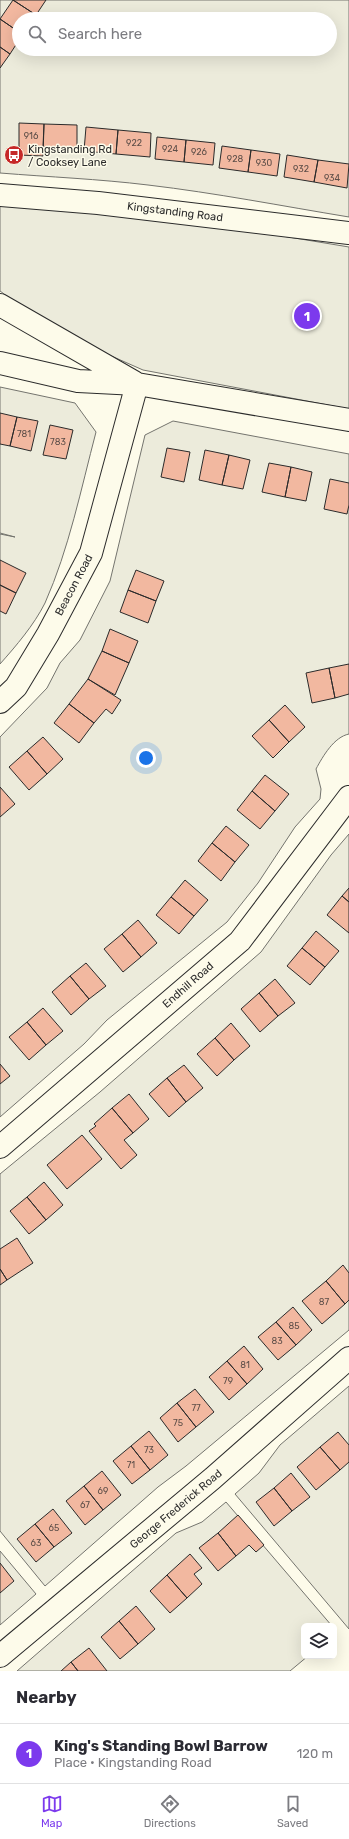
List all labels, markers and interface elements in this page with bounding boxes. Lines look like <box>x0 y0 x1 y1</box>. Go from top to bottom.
search box <box>12 12 337 56</box>
icon: search <box>26 23 48 45</box>
text: Search here <box>58 25 142 43</box>
house number: 916 <box>24 131 39 141</box>
house number: 922 <box>126 138 142 148</box>
place label: Kingstanding Rd / Cooksey Lane <box>28 143 112 169</box>
bus stop icon: Kingstanding Rd / Cooksey Lane <box>3 144 25 166</box>
house number: 924 <box>162 144 178 154</box>
house number: 926 <box>191 147 208 157</box>
house number: 928 <box>227 154 243 164</box>
house number: 930 <box>256 158 272 168</box>
house number: 932 <box>293 164 309 174</box>
house number: 934 <box>324 173 341 183</box>
street label: Kingstanding Road <box>126 200 224 224</box>
pin: 1 <box>294 301 320 331</box>
house number: 781 <box>17 429 31 439</box>
house number: 783 <box>50 437 66 447</box>
street label: Beacon Road <box>52 552 96 618</box>
your location <box>136 748 156 768</box>
street label: Endhill Road <box>160 959 216 1011</box>
house number: 87 <box>319 1297 330 1307</box>
house number: 85 <box>288 1321 300 1331</box>
house number: 83 <box>271 1336 283 1346</box>
house number: 81 <box>240 1360 250 1370</box>
house number: 79 <box>223 1376 233 1386</box>
house number: 77 <box>191 1403 201 1413</box>
house number: 75 <box>173 1418 183 1428</box>
house number: 73 <box>144 1445 154 1455</box>
house number: 71 <box>127 1460 135 1470</box>
street label: George Frederick Road <box>127 1467 225 1551</box>
house number: 69 <box>98 1486 108 1496</box>
house number: 67 <box>80 1500 90 1510</box>
house number: 65 <box>49 1523 59 1533</box>
house number: 63 <box>31 1538 41 1548</box>
map controls <box>301 1623 337 1659</box>
button: layers <box>301 1623 337 1659</box>
text: Nearby <box>16 1687 77 1707</box>
text: King's Standing Bowl Barrow <box>54 1737 268 1755</box>
text: 1 <box>26 1746 32 1761</box>
text: 120 m <box>297 1746 333 1761</box>
text: Place · Kingstanding Road <box>54 1755 212 1770</box>
tab: Map <box>41 1793 63 1830</box>
tab: Directions <box>144 1793 196 1830</box>
tab: Saved <box>277 1793 308 1830</box>

